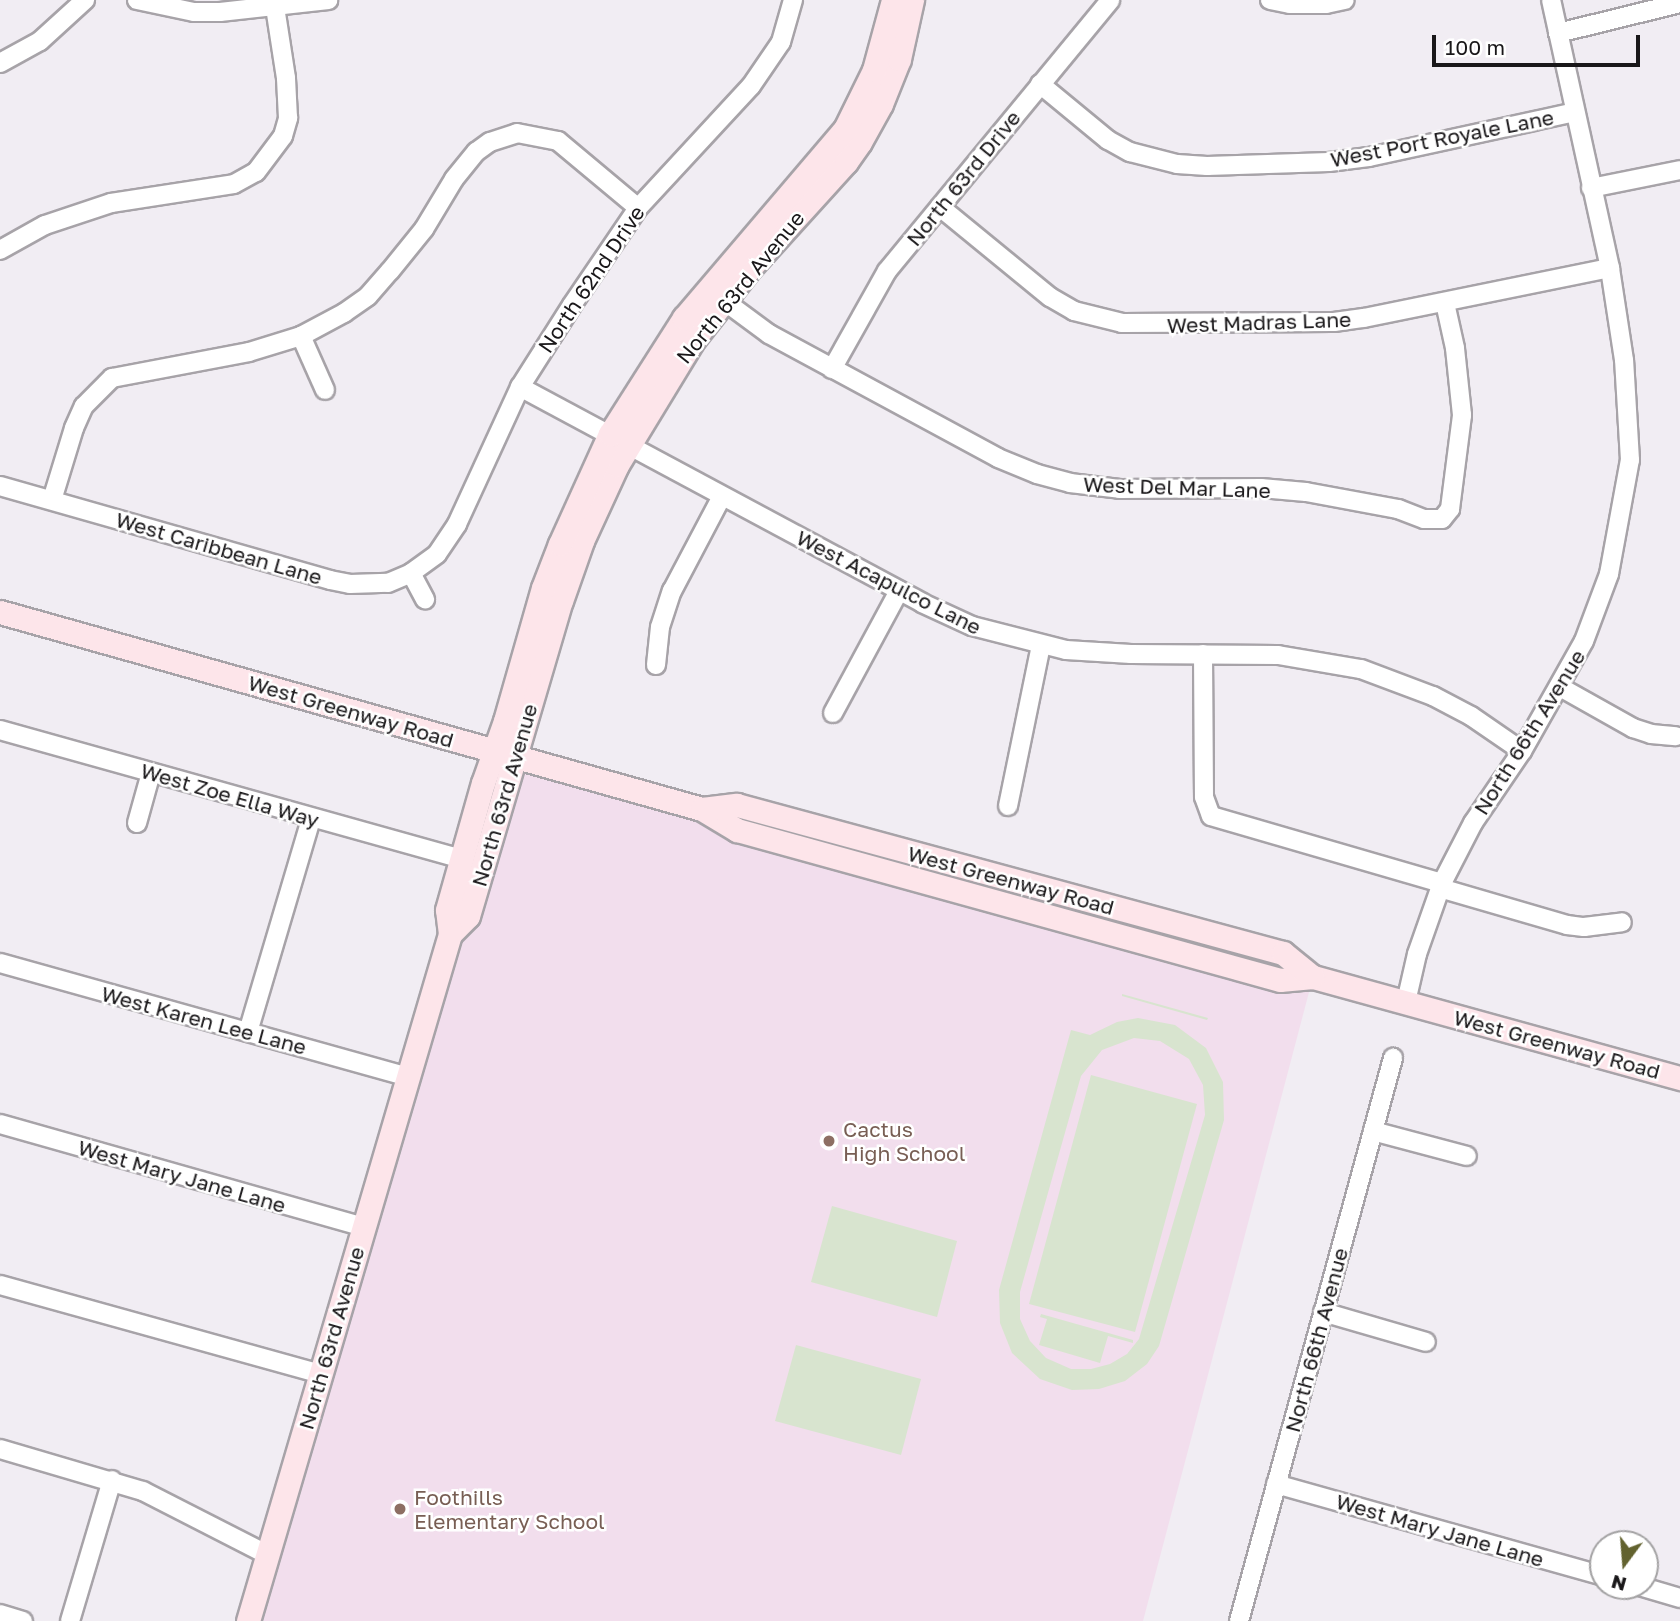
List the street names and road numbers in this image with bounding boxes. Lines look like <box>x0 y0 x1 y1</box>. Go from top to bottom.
street label: West Port Royale Lane <box>1328 104 1556 172</box>
street label: North 63rd Drive <box>901 105 1025 251</box>
street label: North 62nd Drive <box>533 201 649 357</box>
street label: North 63rd Avenue <box>671 206 809 368</box>
street label: West Madras Lane <box>1166 306 1352 338</box>
street label: West Del Mar Lane <box>1083 471 1271 503</box>
street label: West Caribbean Lane <box>113 506 325 590</box>
street label: West Acapulco Lane <box>792 524 986 640</box>
street label: North 66th Avenue <box>1468 645 1590 819</box>
street label: West Greenway Road <box>245 670 457 752</box>
street label: North 63rd Avenue <box>466 701 542 889</box>
street label: West Zoe Ella Way <box>138 757 322 833</box>
street label: West Greenway Road <box>905 840 1117 920</box>
street label: West Karen Lee Lane <box>99 980 309 1060</box>
street label: West Greenway Road <box>1451 1004 1663 1084</box>
street label: West Mary Jane Lane <box>75 1134 289 1218</box>
street label: North 63rd Avenue <box>293 1244 369 1432</box>
street label: North 66th Avenue <box>1279 1245 1353 1435</box>
street label: West Mary Jane Lane <box>1333 1488 1547 1572</box>

